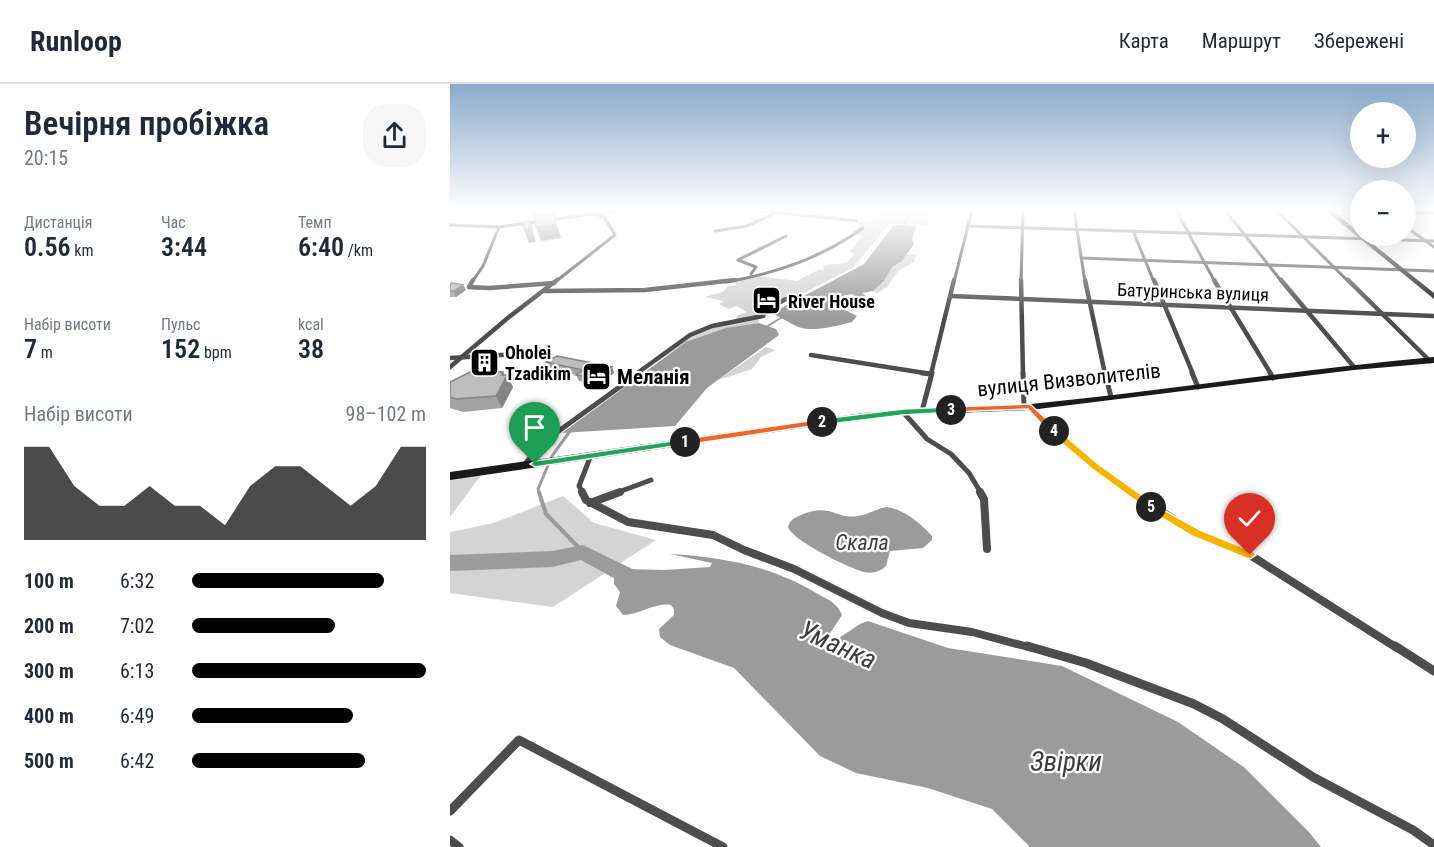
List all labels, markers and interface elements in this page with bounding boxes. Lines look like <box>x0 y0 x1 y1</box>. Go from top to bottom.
text: Runloop <box>30 25 122 58</box>
text: Карта <box>1119 29 1169 53</box>
text: Маршрут <box>1202 29 1281 53</box>
text: Збережені <box>1314 29 1404 53</box>
map controls <box>1350 102 1416 246</box>
button: + <box>1350 102 1416 168</box>
text: Вечірня пробіжка <box>24 104 269 143</box>
button: share <box>363 104 426 167</box>
text: 20:15 <box>24 146 68 170</box>
button: − <box>1350 180 1416 246</box>
text: Дистанція <box>24 213 92 232</box>
text: Час <box>161 213 186 232</box>
text: Темп <box>298 213 332 232</box>
text: 0.56 <box>24 232 71 262</box>
text: 3:44 <box>161 232 207 262</box>
text: 6:40 <box>298 232 344 262</box>
text: km <box>71 241 94 260</box>
text: /km <box>344 241 373 260</box>
street label: Батуринська вулиця <box>1117 279 1269 305</box>
hotel icon: River House <box>751 285 783 317</box>
place label: River House <box>788 291 875 312</box>
text: Набір висоти <box>24 315 111 334</box>
text: Пульс <box>161 315 200 334</box>
text: kcal <box>298 315 324 334</box>
text: 7 <box>24 334 37 364</box>
text: 152 <box>161 334 200 364</box>
text: 38 <box>298 334 324 364</box>
place label: Oholei Tzadikim <box>505 342 571 384</box>
text: m <box>37 343 53 362</box>
text: bpm <box>200 343 232 362</box>
building icon: Oholei Tzadikim <box>468 346 500 378</box>
street label: вулиця Визволителів <box>976 358 1162 402</box>
hotel icon: Меланія <box>580 361 612 393</box>
place label: Меланія <box>617 365 690 389</box>
pin: 3 <box>936 395 966 425</box>
text: 3 <box>947 400 955 419</box>
text: Набір висоти <box>24 402 133 426</box>
text: 98–102 m <box>346 402 426 426</box>
pin <box>509 402 560 464</box>
pin: 2 <box>807 407 837 437</box>
icon: arrive <box>518 411 551 444</box>
text: 2 <box>818 412 826 431</box>
pin: 4 <box>1039 416 1069 446</box>
text: 4 <box>1050 421 1058 440</box>
pin: 1 <box>670 427 700 457</box>
text: 1 <box>681 432 689 451</box>
pin: 5 <box>1136 492 1166 522</box>
pin <box>1224 493 1275 555</box>
text: 5 <box>1147 497 1155 516</box>
icon: check <box>1233 502 1266 535</box>
water label: Скала <box>835 530 889 555</box>
text: 100 m <box>24 569 74 593</box>
text: 6:32 <box>120 569 154 593</box>
text: 200 m <box>24 614 74 638</box>
text: 7:02 <box>120 614 154 638</box>
water label: Уманка <box>795 614 881 676</box>
text: 300 m <box>24 659 74 683</box>
text: 6:13 <box>120 659 154 683</box>
text: 400 m <box>24 704 74 728</box>
text: 6:49 <box>120 704 154 728</box>
water label: Звірки <box>1030 746 1102 778</box>
text: 500 m <box>24 749 74 773</box>
text: 6:42 <box>120 749 154 773</box>

